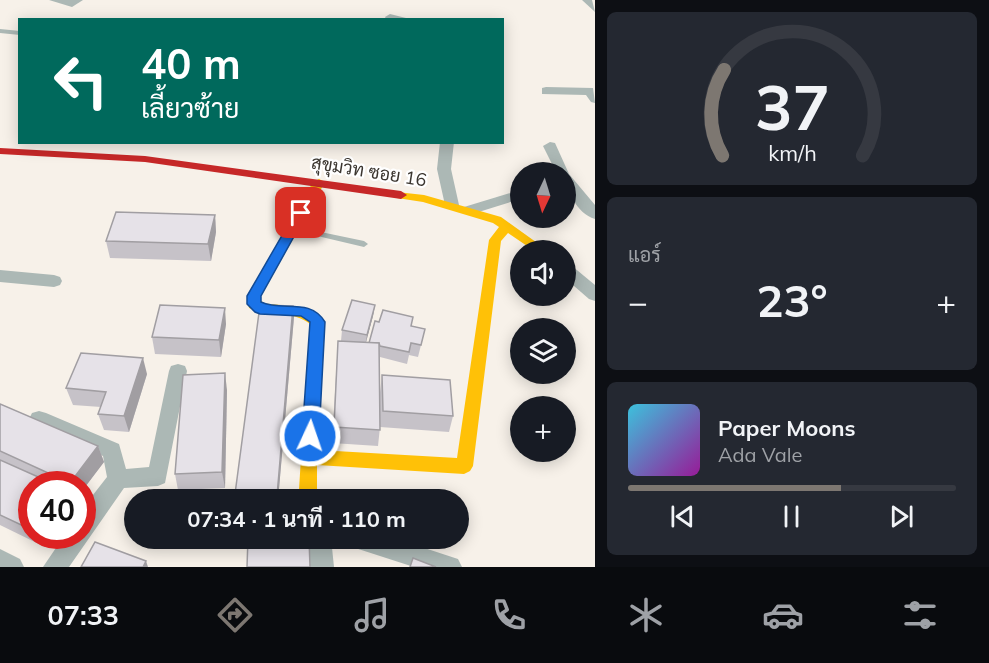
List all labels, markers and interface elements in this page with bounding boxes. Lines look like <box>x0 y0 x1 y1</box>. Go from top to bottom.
text: 40 m <box>141 37 241 90</box>
icon: left <box>42 42 120 120</box>
text: 37 <box>755 67 829 146</box>
text: เลี้ยวซ้าย <box>141 91 239 125</box>
text: km/h <box>768 139 816 166</box>
street label: สุขุมวิท ซอย 16 <box>310 151 428 192</box>
north arrow <box>510 162 576 228</box>
map controls <box>510 162 576 462</box>
pin <box>275 187 326 238</box>
icon: arrive <box>284 196 317 229</box>
button: sound <box>510 240 576 306</box>
text: แอร์ <box>628 242 661 267</box>
text: 23° <box>756 272 828 328</box>
text: − <box>628 281 648 322</box>
text: + <box>936 281 956 322</box>
button: layers <box>510 318 576 384</box>
button: + <box>510 396 576 462</box>
position arrow <box>278 404 342 468</box>
text: Paper Moons <box>718 414 856 442</box>
text: Ada Vale <box>718 442 802 467</box>
speed limit sign: 40 <box>18 471 96 549</box>
icon: previous <box>666 500 699 533</box>
icon: pause <box>775 500 808 533</box>
icon: next <box>885 500 918 533</box>
text: 07:34 · 1 นาที · 110 m <box>187 505 406 533</box>
icon: directions <box>214 594 256 636</box>
icon: music <box>351 594 393 636</box>
icon: phone <box>488 594 530 636</box>
icon: climate <box>625 594 667 636</box>
icon: car <box>762 594 804 636</box>
icon: filters <box>899 594 941 636</box>
text: 07:33 <box>48 598 119 632</box>

